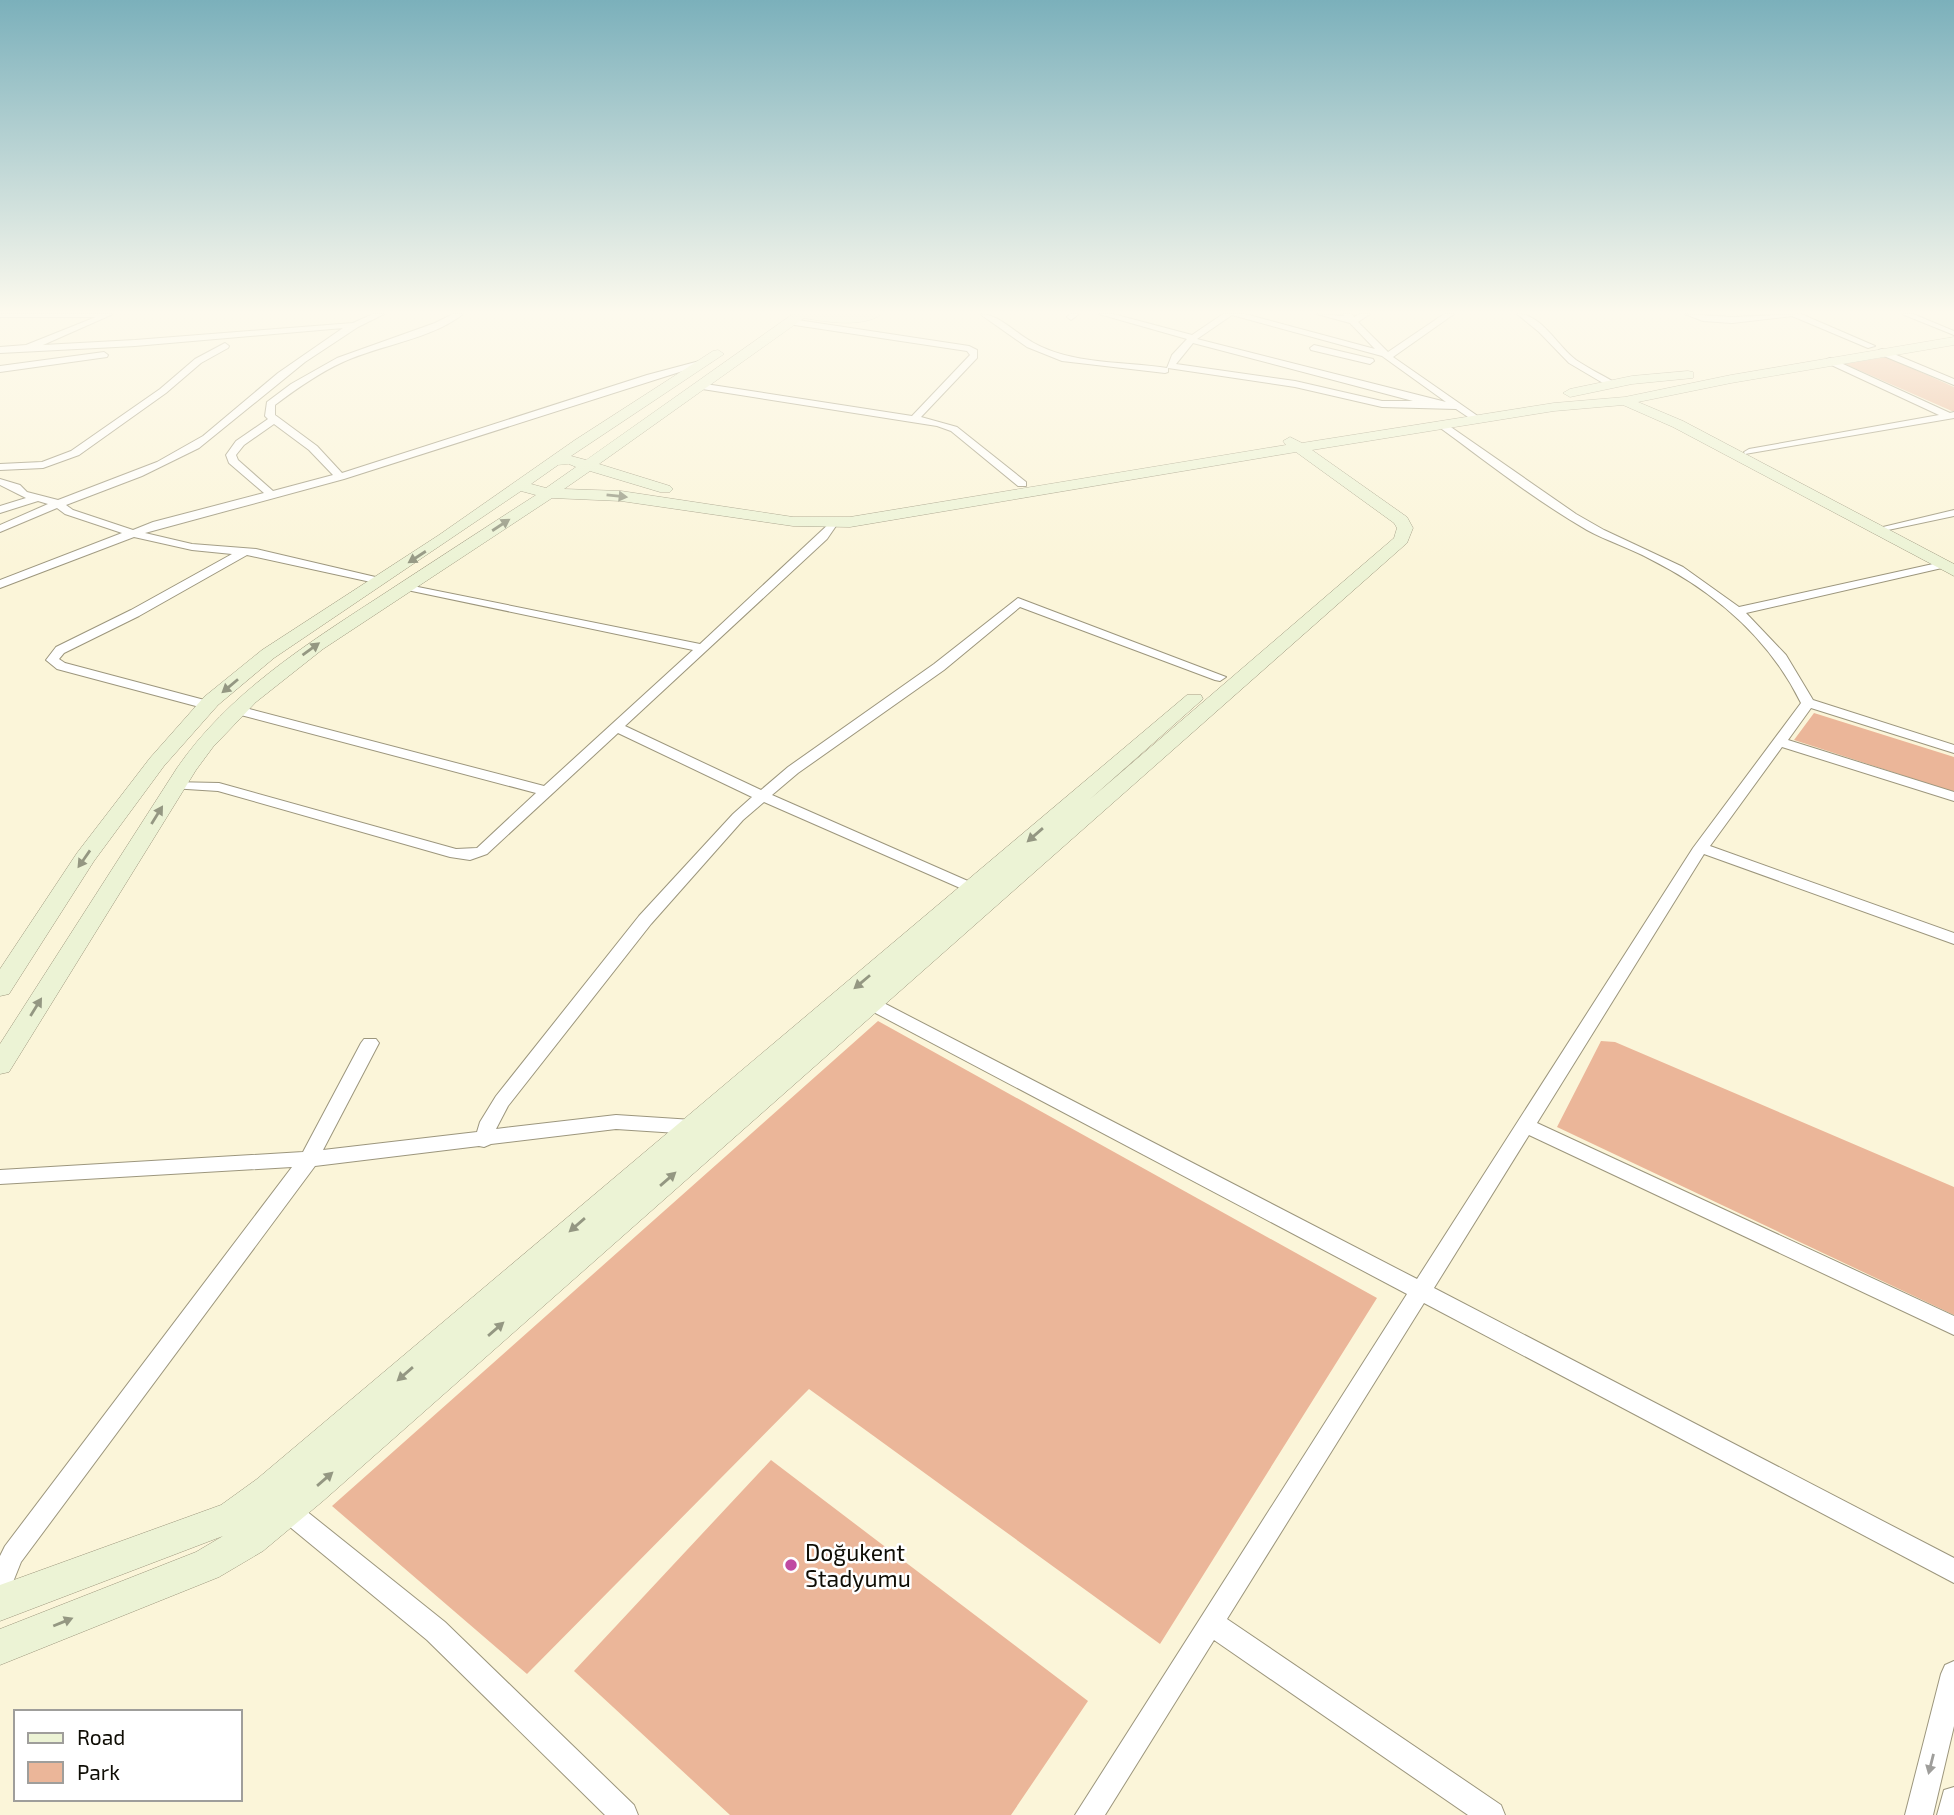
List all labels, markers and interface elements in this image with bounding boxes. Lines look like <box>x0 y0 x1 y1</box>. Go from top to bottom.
one-way arrow <box>607 491 629 502</box>
one-way arrow <box>491 518 511 531</box>
one-way arrow <box>407 550 427 563</box>
one-way arrow <box>302 643 320 657</box>
one-way arrow <box>221 678 239 693</box>
one-way arrow <box>151 805 164 824</box>
one-way arrow <box>1026 827 1044 843</box>
one-way arrow <box>77 850 91 868</box>
one-way arrow <box>853 975 871 990</box>
one-way arrow <box>30 998 43 1017</box>
one-way arrow <box>659 1171 677 1187</box>
one-way arrow <box>568 1217 585 1232</box>
one-way arrow <box>488 1322 505 1337</box>
one-way arrow <box>396 1366 413 1381</box>
one-way arrow <box>316 1471 333 1487</box>
place label: Doğukent Stadyumu <box>805 1538 911 1592</box>
marker: Doğukent Stadyumu <box>783 1557 799 1573</box>
one-way arrow <box>53 1616 74 1627</box>
legend <box>14 1710 242 1801</box>
text: Road <box>77 1724 125 1749</box>
one-way arrow <box>1926 1754 1937 1776</box>
text: Park <box>77 1759 120 1784</box>

